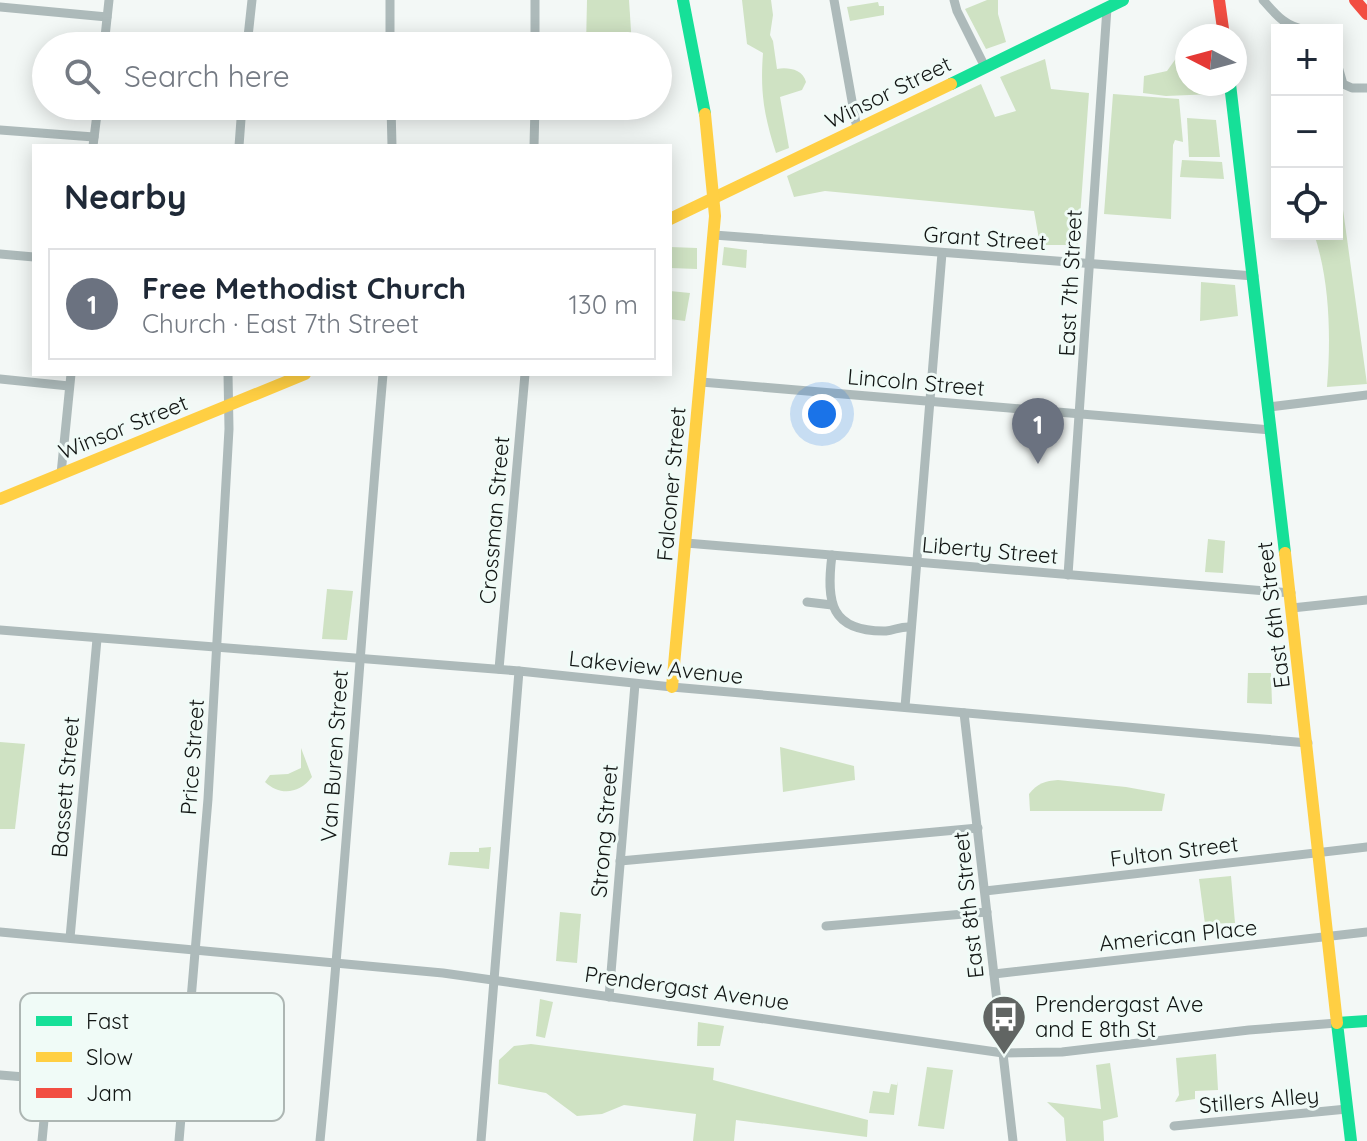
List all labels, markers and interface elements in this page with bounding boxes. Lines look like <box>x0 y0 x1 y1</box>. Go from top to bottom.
north arrow <box>1175 24 1247 96</box>
map controls <box>1271 24 1343 240</box>
button: + <box>1271 24 1343 96</box>
search box <box>32 32 672 120</box>
street label: Winsor Street <box>820 49 956 135</box>
icon: search <box>60 54 104 98</box>
text: Search here <box>124 57 290 95</box>
button: − <box>1271 96 1343 168</box>
button: locate <box>1271 168 1343 240</box>
text: Nearby <box>64 175 187 218</box>
street label: East 7th Street <box>1052 209 1088 357</box>
street label: Grant Street <box>923 220 1047 256</box>
text: Free Methodist Church <box>142 269 466 307</box>
text: 1 <box>87 288 97 321</box>
text: 130 m <box>568 288 638 321</box>
text: Church · East 7th Street <box>142 307 419 340</box>
street label: Lincoln Street <box>846 362 986 402</box>
street label: Winsor Street <box>54 388 192 466</box>
your location <box>802 394 842 434</box>
pin: 1 <box>1012 398 1064 464</box>
street label: Falconer Street <box>650 406 692 562</box>
street label: Crossman Street <box>473 435 515 605</box>
street label: Liberty Street <box>921 530 1059 570</box>
street label: East 6th Street <box>1250 540 1296 690</box>
street label: Lakeview Avenue <box>567 644 745 690</box>
street label: Van Buren Street <box>314 669 354 843</box>
street label: Price Street <box>174 698 210 816</box>
street label: Bassett Street <box>45 715 85 859</box>
street label: Strong Street <box>584 763 624 899</box>
street label: Fulton Street <box>1108 829 1240 873</box>
street label: East 8th Street <box>946 830 990 980</box>
street label: American Place <box>1098 913 1258 957</box>
street label: Prendergast Avenue <box>583 960 791 1016</box>
place label: Prendergast Ave and E 8th St <box>1035 990 1203 1043</box>
legend <box>20 993 284 1121</box>
bus stop icon: Prendergast Ave and E 8th St <box>980 993 1028 1056</box>
text: Fast <box>86 1007 129 1035</box>
text: Slow <box>86 1043 133 1071</box>
text: Jam <box>86 1079 132 1107</box>
street label: Stillers Alley <box>1198 1081 1320 1119</box>

